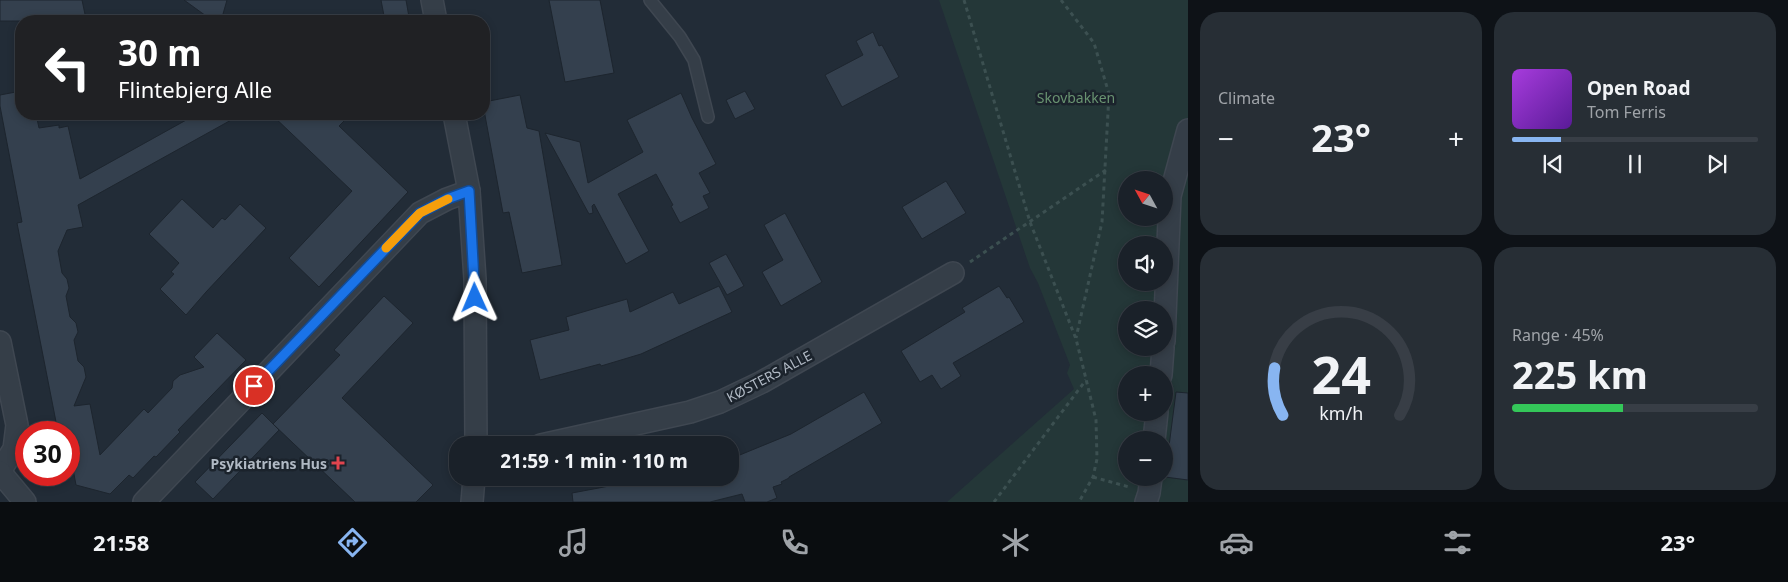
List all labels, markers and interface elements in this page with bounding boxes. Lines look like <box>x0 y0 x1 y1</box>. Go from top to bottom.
text: 30 m <box>118 29 201 76</box>
icon: left <box>35 35 100 100</box>
text: Flintebjerg Alle <box>118 74 272 104</box>
text: Open Road <box>1587 75 1690 101</box>
text: Climate <box>1218 87 1275 109</box>
park label: Skovbakken <box>1037 88 1115 107</box>
text: Tom Ferris <box>1587 101 1666 123</box>
text: 23° <box>1311 111 1371 163</box>
text: − <box>1218 119 1234 157</box>
text: + <box>1448 119 1464 157</box>
icon: previous <box>1539 150 1567 178</box>
icon: pause <box>1621 150 1649 178</box>
icon: next <box>1703 150 1731 178</box>
north arrow <box>1118 171 1172 226</box>
map controls <box>1118 171 1173 486</box>
button: sound <box>1118 236 1173 291</box>
position arrow <box>448 271 500 323</box>
button: layers <box>1118 301 1173 356</box>
text: Range · 45% <box>1512 324 1604 346</box>
text: 24 <box>1311 338 1371 409</box>
street label: KØSTERS ALLE <box>723 346 815 406</box>
text: 225 km <box>1512 348 1648 400</box>
pin <box>233 365 275 407</box>
button: + <box>1118 366 1173 421</box>
icon: arrive <box>240 372 268 400</box>
text: km/h <box>1319 401 1363 425</box>
speed limit sign: 30 <box>15 421 80 486</box>
button: − <box>1118 431 1173 486</box>
text: 21:59 · 1 min · 110 m <box>500 448 688 474</box>
place label: Psykiatriens Hus <box>211 454 327 473</box>
marker: Psykiatriens Hus <box>331 456 345 470</box>
icon: directions <box>335 525 370 560</box>
icon: music <box>556 525 591 560</box>
icon: phone <box>777 525 812 560</box>
icon: climate <box>998 525 1033 560</box>
icon: car <box>1219 525 1254 560</box>
icon: filters <box>1440 525 1475 560</box>
text: 21:58 <box>93 527 149 557</box>
text: 23° <box>1660 527 1695 557</box>

